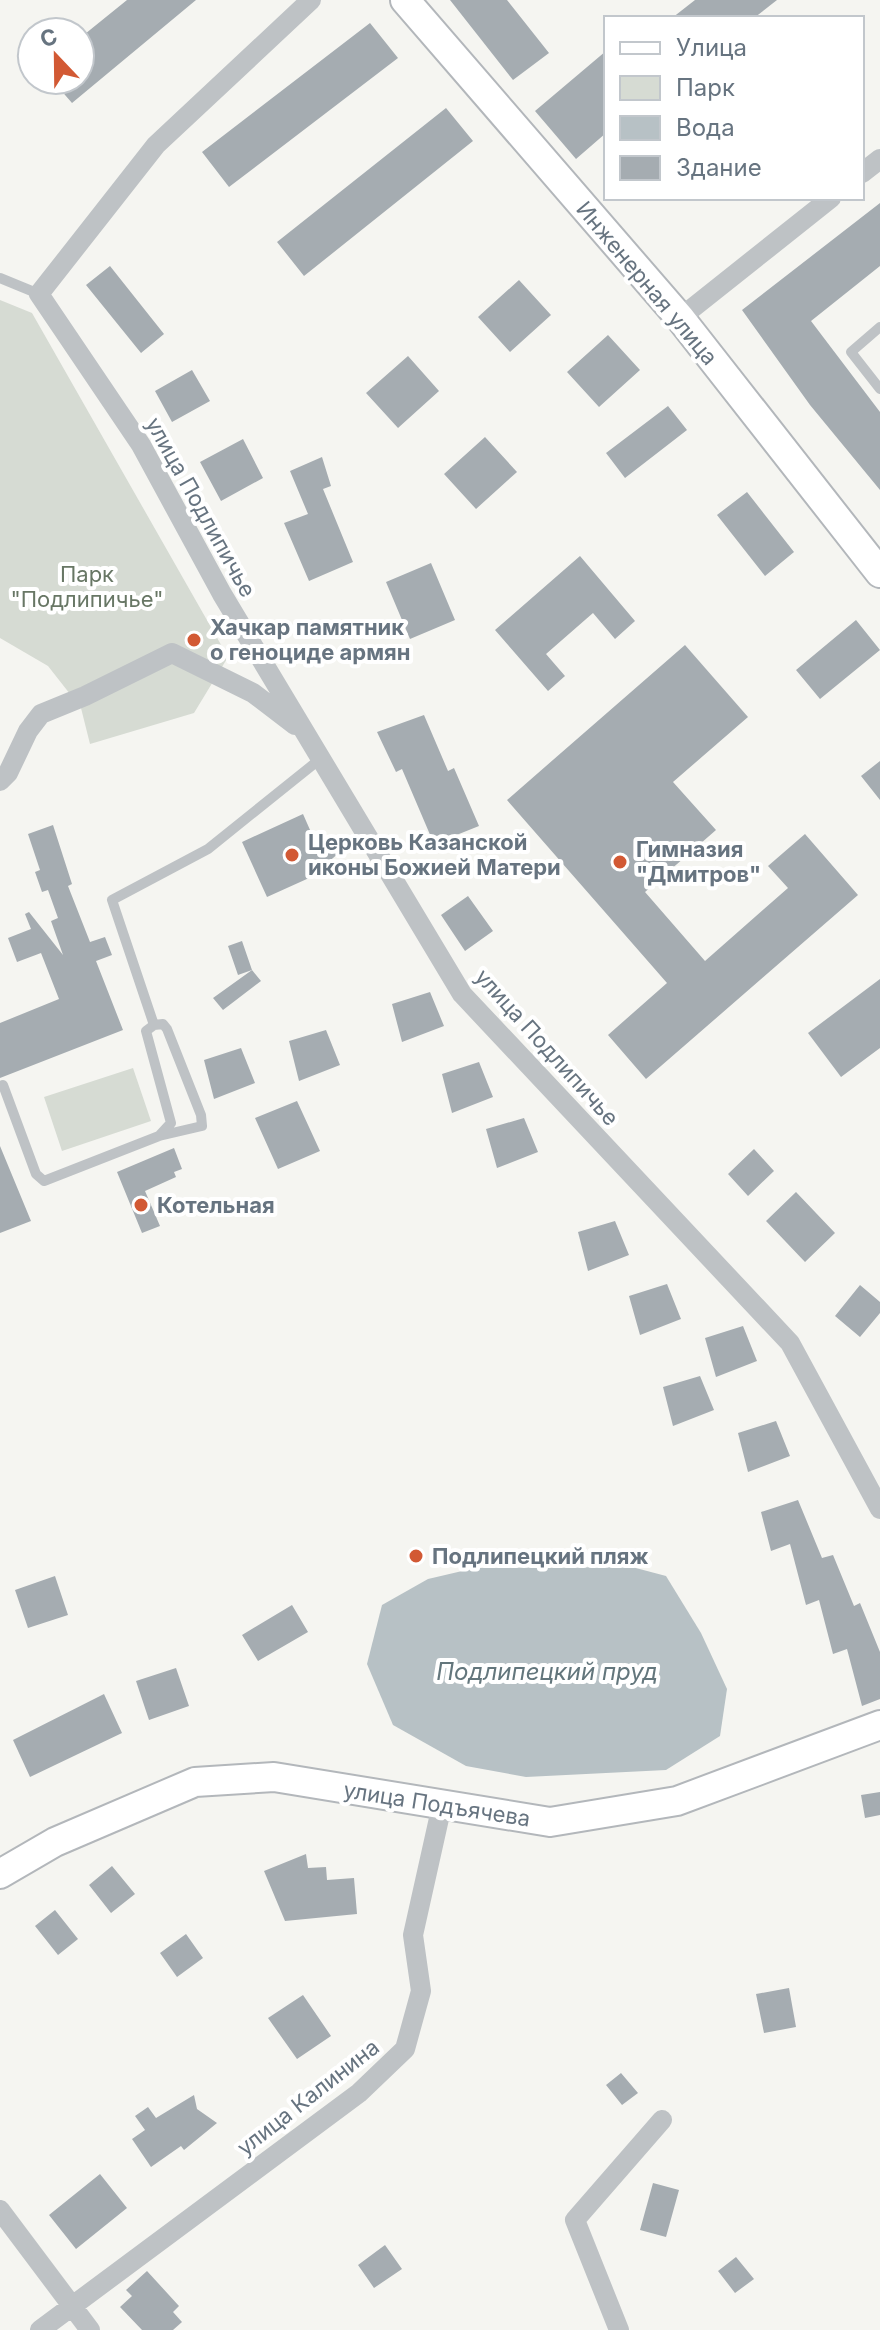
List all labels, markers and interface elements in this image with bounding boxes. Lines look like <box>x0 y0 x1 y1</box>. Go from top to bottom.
north arrow <box>16 16 96 96</box>
legend <box>604 16 864 200</box>
text: С <box>36 22 61 53</box>
text: Улица <box>676 33 747 62</box>
text: Парк <box>676 73 735 102</box>
text: Вода <box>676 113 735 142</box>
text: Здание <box>676 153 762 182</box>
street label: Инженерная улица <box>571 196 723 370</box>
street label: улица Подлипичье <box>141 413 261 601</box>
park label: Парк "Подлипичье" <box>11 561 163 612</box>
place label: Хачкар памятник о геноциде армян <box>210 614 410 665</box>
marker: Хачкар памятник о геноциде армян <box>185 631 203 649</box>
place label: Церковь Казанской иконы Божией Матери <box>308 829 561 880</box>
place label: Гимназия "Дмитров" <box>636 836 761 887</box>
marker: Церковь Казанской иконы Божией Матери <box>283 846 301 864</box>
marker: Гимназия "Дмитров" <box>611 853 629 871</box>
street label: улица Подлипичье <box>470 963 624 1131</box>
place label: Котельная <box>157 1192 275 1218</box>
marker: Котельная <box>132 1196 150 1214</box>
place label: Подлипецкий пляж <box>432 1543 649 1569</box>
marker: Подлипецкий пляж <box>407 1547 425 1565</box>
water label: Подлипецкий пруд <box>436 1657 658 1686</box>
street label: улица Подъячева <box>342 1776 532 1832</box>
street label: улица Калинина <box>232 2034 384 2160</box>

